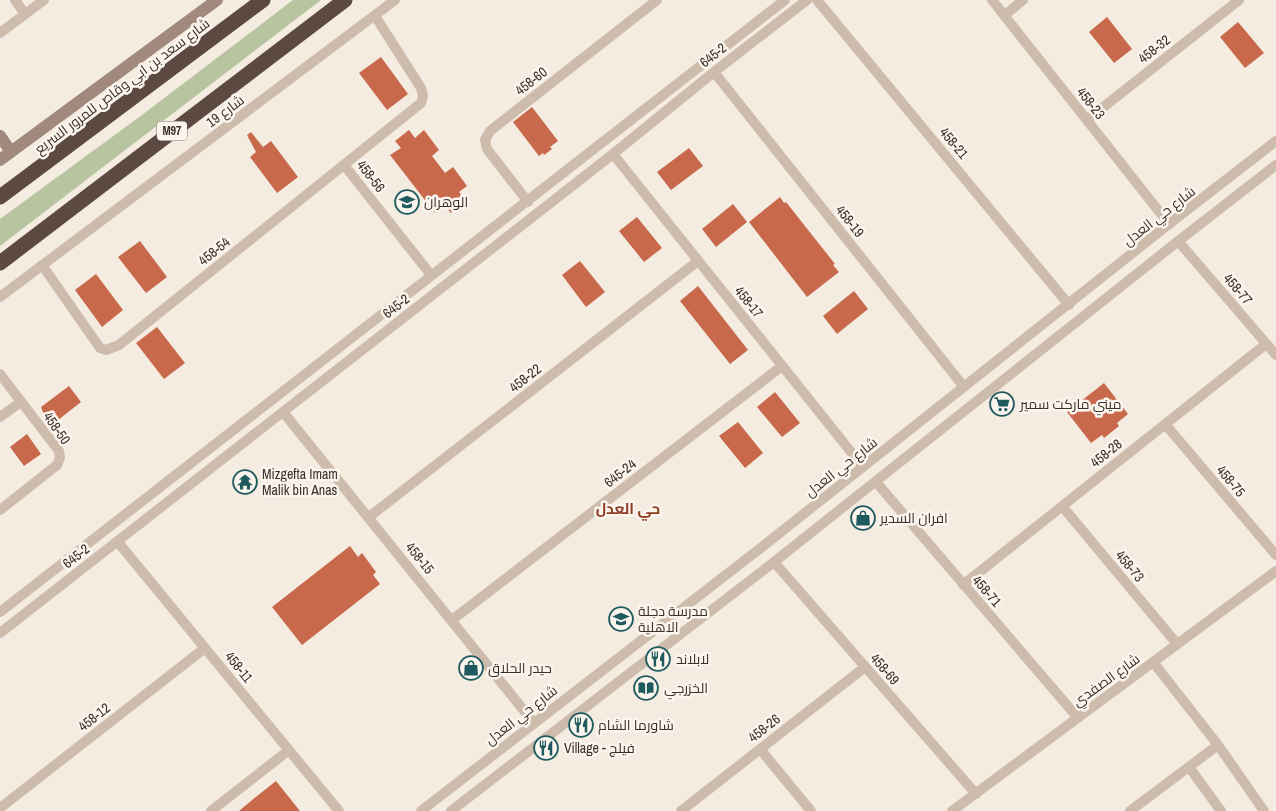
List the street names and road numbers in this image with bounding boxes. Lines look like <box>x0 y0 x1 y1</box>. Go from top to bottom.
street label: شارع سعد بن ابي وقاص للمرور السريع <box>31 14 215 160</box>
street label: 458-32 <box>1134 31 1174 67</box>
street label: 645-2 <box>696 39 730 71</box>
street label: 458-60 <box>511 63 551 99</box>
street label: 458-23 <box>1073 83 1109 123</box>
street label: شارع 19 <box>202 91 248 131</box>
road number: M97 <box>157 122 187 140</box>
street label: 458-21 <box>936 124 973 163</box>
street label: 458-56 <box>353 156 389 196</box>
street label: شارع حي العدل <box>1119 182 1201 252</box>
street label: 458-19 <box>832 201 868 241</box>
street label: 458-54 <box>194 232 234 269</box>
street label: 458-77 <box>1219 270 1257 308</box>
street label: 458-17 <box>731 282 767 322</box>
street label: 645-2 <box>379 290 413 322</box>
street label: 458-22 <box>505 360 545 396</box>
street label: 458-50 <box>39 408 75 448</box>
street label: شارع حي العدل <box>801 433 883 503</box>
street label: 458-28 <box>1086 435 1126 471</box>
street label: 645-24 <box>600 455 640 491</box>
street label: 458-75 <box>1213 462 1249 500</box>
street label: 458-15 <box>402 538 438 578</box>
street label: 645-2 <box>59 540 93 572</box>
street label: 458-73 <box>1112 547 1148 585</box>
street label: 458-71 <box>968 572 1006 611</box>
street label: 458-11 <box>221 648 257 687</box>
street label: 458-69 <box>866 650 904 688</box>
street label: شارع الصفدي <box>1069 650 1145 713</box>
street label: شارع حي العدل <box>481 681 563 751</box>
street label: 458-12 <box>74 699 114 735</box>
street label: 458-26 <box>744 710 784 746</box>

